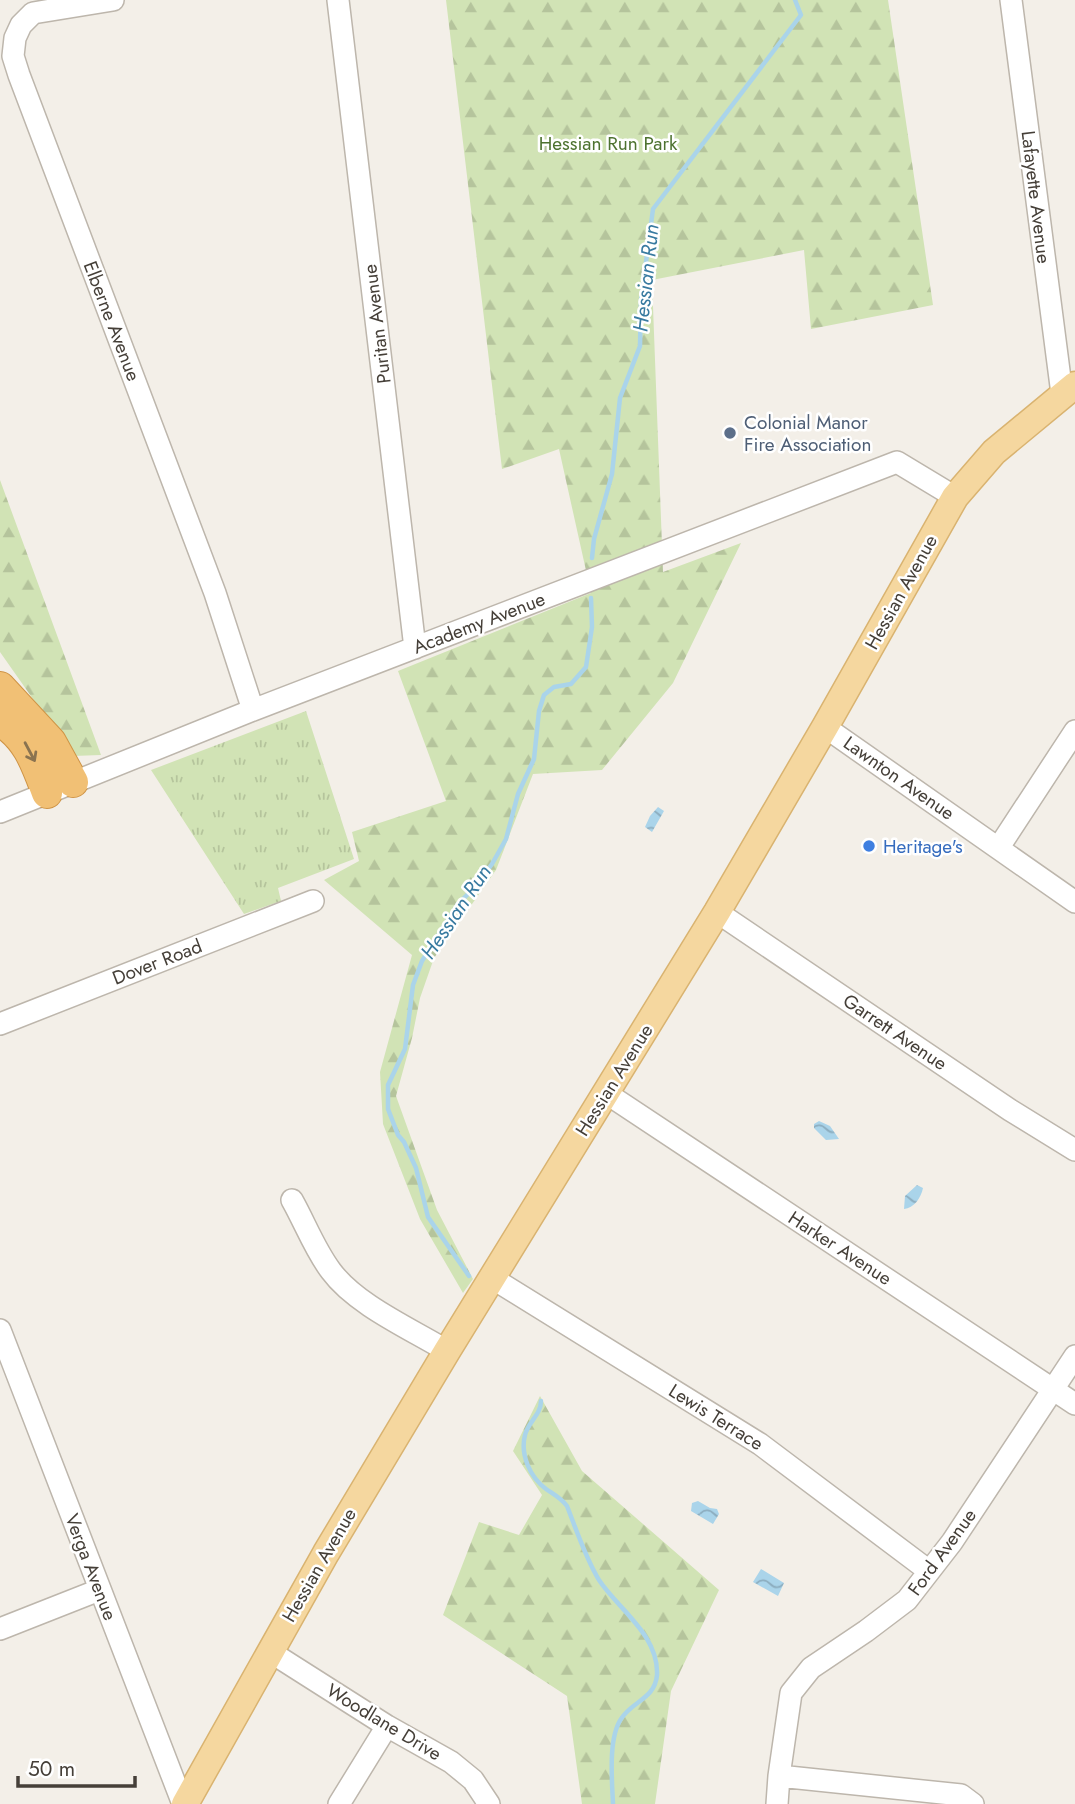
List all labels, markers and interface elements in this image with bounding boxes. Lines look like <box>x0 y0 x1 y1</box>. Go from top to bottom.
street label: Lafayette Avenue <box>1014 129 1058 265</box>
park label: Hessian Run Park <box>539 130 678 157</box>
water label: Hessian Run <box>625 223 667 333</box>
street label: Elberne Avenue <box>77 257 147 385</box>
street label: Puritan Avenue <box>356 263 398 385</box>
place label: Colonial Manor Fire Association <box>744 409 871 458</box>
marker: Colonial Manor Fire Association <box>722 425 738 441</box>
street label: Hessian Avenue <box>858 529 944 654</box>
street label: Academy Avenue <box>409 585 549 661</box>
street label: Lawnton Avenue <box>838 730 960 827</box>
one-way arrow <box>23 742 37 762</box>
place label: Heritage's <box>883 833 963 860</box>
marker: Heritage's <box>861 838 877 854</box>
water label: Hessian Run <box>413 859 499 965</box>
street label: Dover Road <box>108 933 206 991</box>
street label: Garrett Avenue <box>838 987 953 1077</box>
street label: Hessian Avenue <box>569 1019 659 1141</box>
street label: Harker Avenue <box>783 1204 897 1292</box>
street label: Lewis Terrace <box>663 1377 769 1457</box>
street label: Hessian Avenue <box>275 1503 363 1627</box>
street label: Ford Avenue <box>901 1503 983 1601</box>
street label: Verga Avenue <box>58 1510 124 1624</box>
street label: Woodlane Drive <box>321 1677 447 1767</box>
scale bar <box>18 1744 135 1788</box>
text: 50 m <box>28 1754 75 1784</box>

